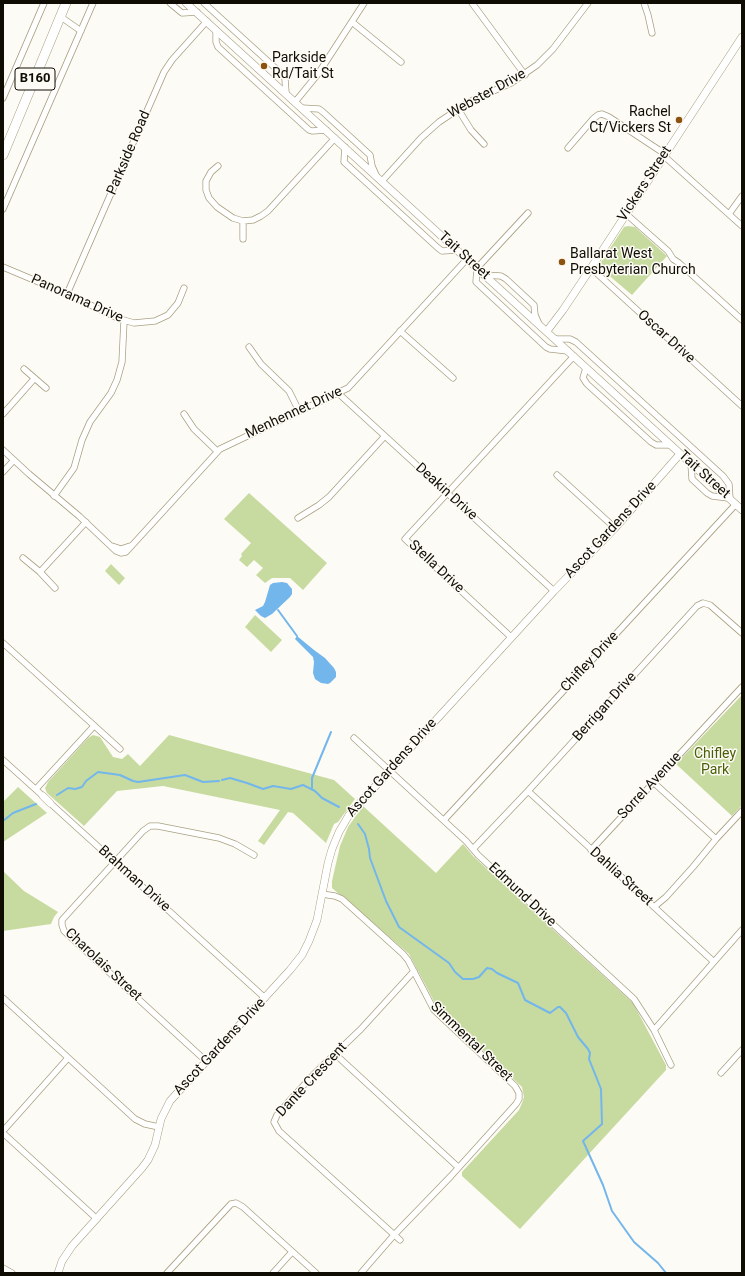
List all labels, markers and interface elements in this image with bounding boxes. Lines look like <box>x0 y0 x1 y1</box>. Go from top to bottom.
place label: Parkside Rd/Tait St <box>272 50 334 82</box>
marker: Parkside Rd/Tait St <box>259 61 269 71</box>
street label: Webster Drive <box>445 66 529 122</box>
road number: B160 <box>15 68 55 90</box>
place label: Rachel Ct/Vickers St <box>589 104 671 136</box>
street label: Parkside Road <box>104 108 154 198</box>
marker: Rachel Ct/Vickers St <box>674 115 684 125</box>
street label: Vickers Street <box>614 143 676 225</box>
street label: Tait Street <box>435 228 493 284</box>
place label: Ballarat West Presbyterian Church <box>570 246 696 278</box>
marker: Ballarat West Presbyterian Church <box>557 257 567 267</box>
street label: Panorama Drive <box>28 271 126 327</box>
street label: Oscar Drive <box>634 307 698 367</box>
street label: Menhennet Drive <box>243 383 345 443</box>
street label: Tait Street <box>675 447 733 503</box>
street label: Deakin Drive <box>412 460 480 524</box>
street label: Ascot Gardens Drive <box>562 478 660 582</box>
street label: Stella Drive <box>405 537 467 597</box>
street label: Chifley Drive <box>558 628 622 696</box>
street label: Berrigan Drive <box>570 669 640 745</box>
street label: Ascot Gardens Drive <box>343 715 441 821</box>
park label: Chifley Park <box>694 746 736 778</box>
street label: Sorrel Avenue <box>615 749 685 823</box>
street label: Brahman Drive <box>95 842 173 916</box>
street label: Dahlia Street <box>586 844 656 910</box>
street label: Edmund Drive <box>485 859 559 931</box>
street label: Charolais Street <box>61 925 145 1005</box>
street label: Ascot Gardens Drive <box>171 995 269 1099</box>
street label: Simmental Street <box>427 999 515 1085</box>
street label: Dante Crescent <box>273 1039 351 1121</box>

